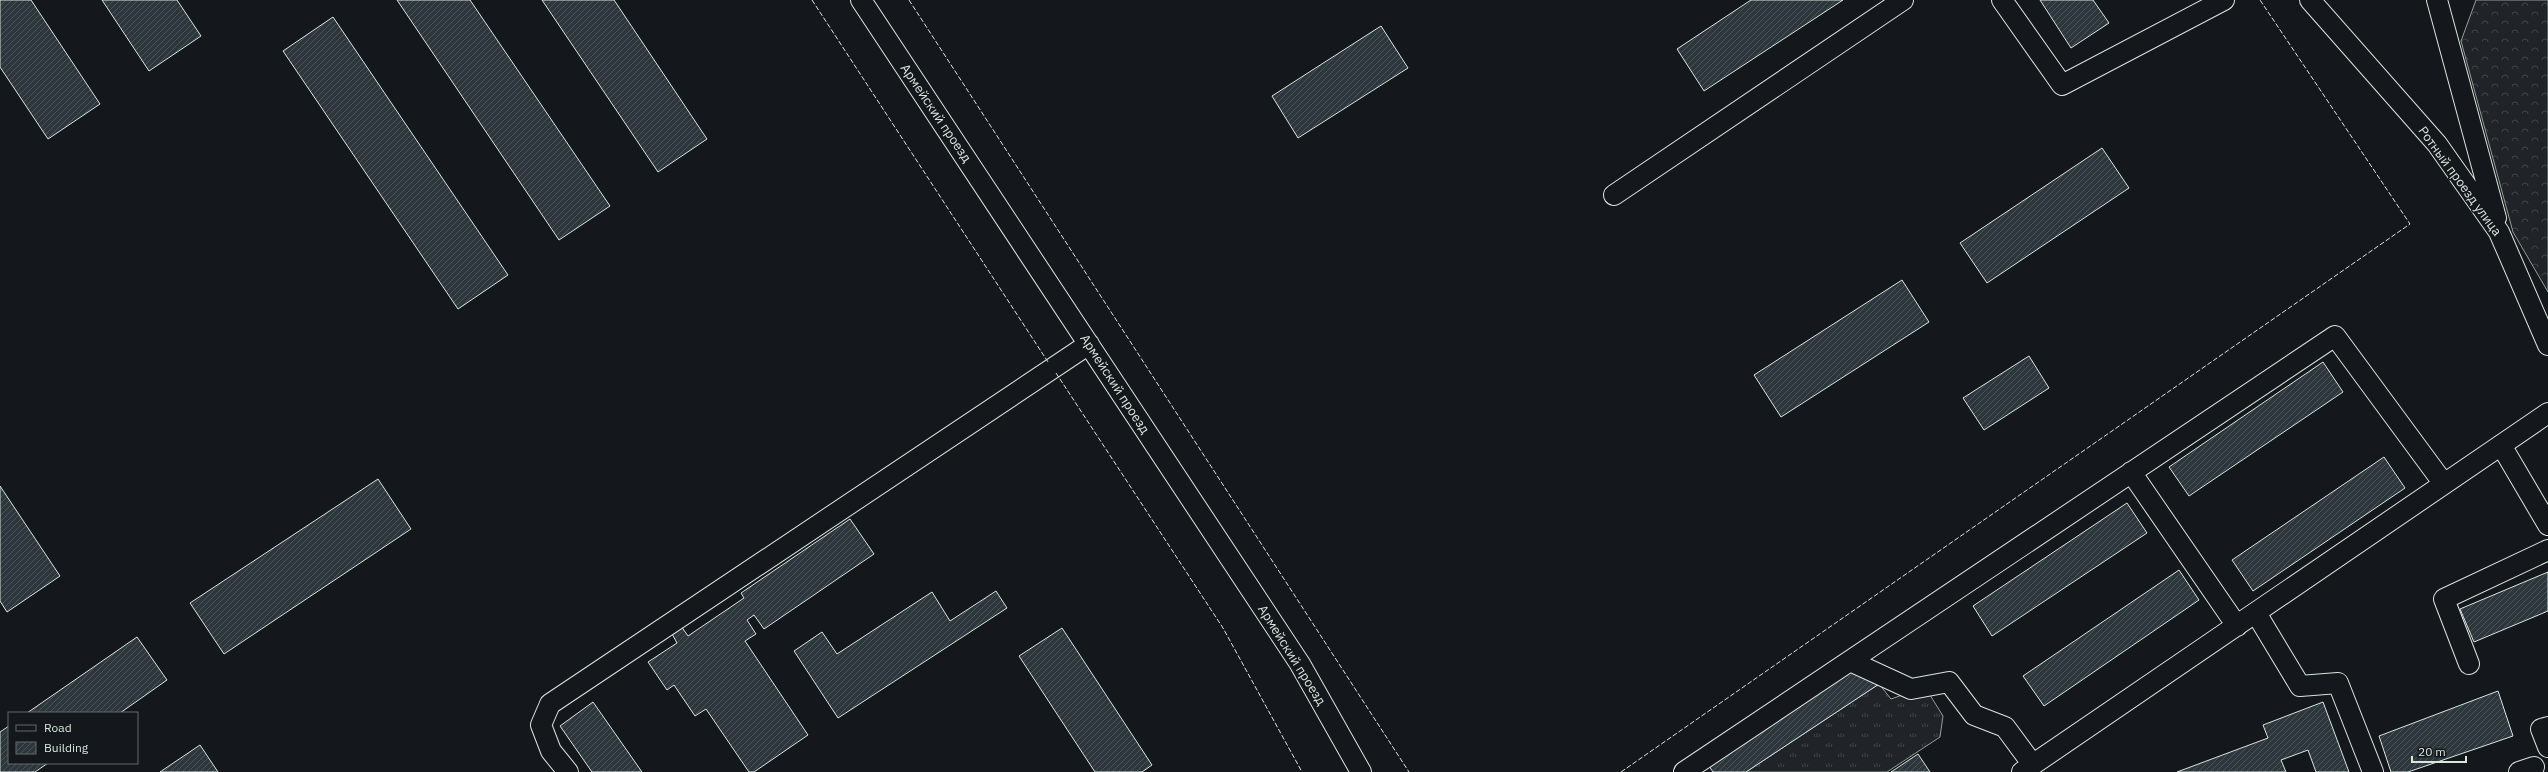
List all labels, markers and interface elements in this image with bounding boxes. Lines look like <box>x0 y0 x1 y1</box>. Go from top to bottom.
street label: Армейский проезд <box>897 60 975 166</box>
street label: Ротный проезд улица <box>2415 123 2506 239</box>
street label: Армейский проезд <box>1076 331 1154 437</box>
street label: Армейский проезд <box>1254 602 1330 709</box>
legend <box>8 712 138 764</box>
text: Road <box>44 720 72 735</box>
scale bar <box>2412 738 2466 764</box>
text: Building <box>44 740 89 755</box>
text: 20 m <box>2418 744 2446 759</box>

